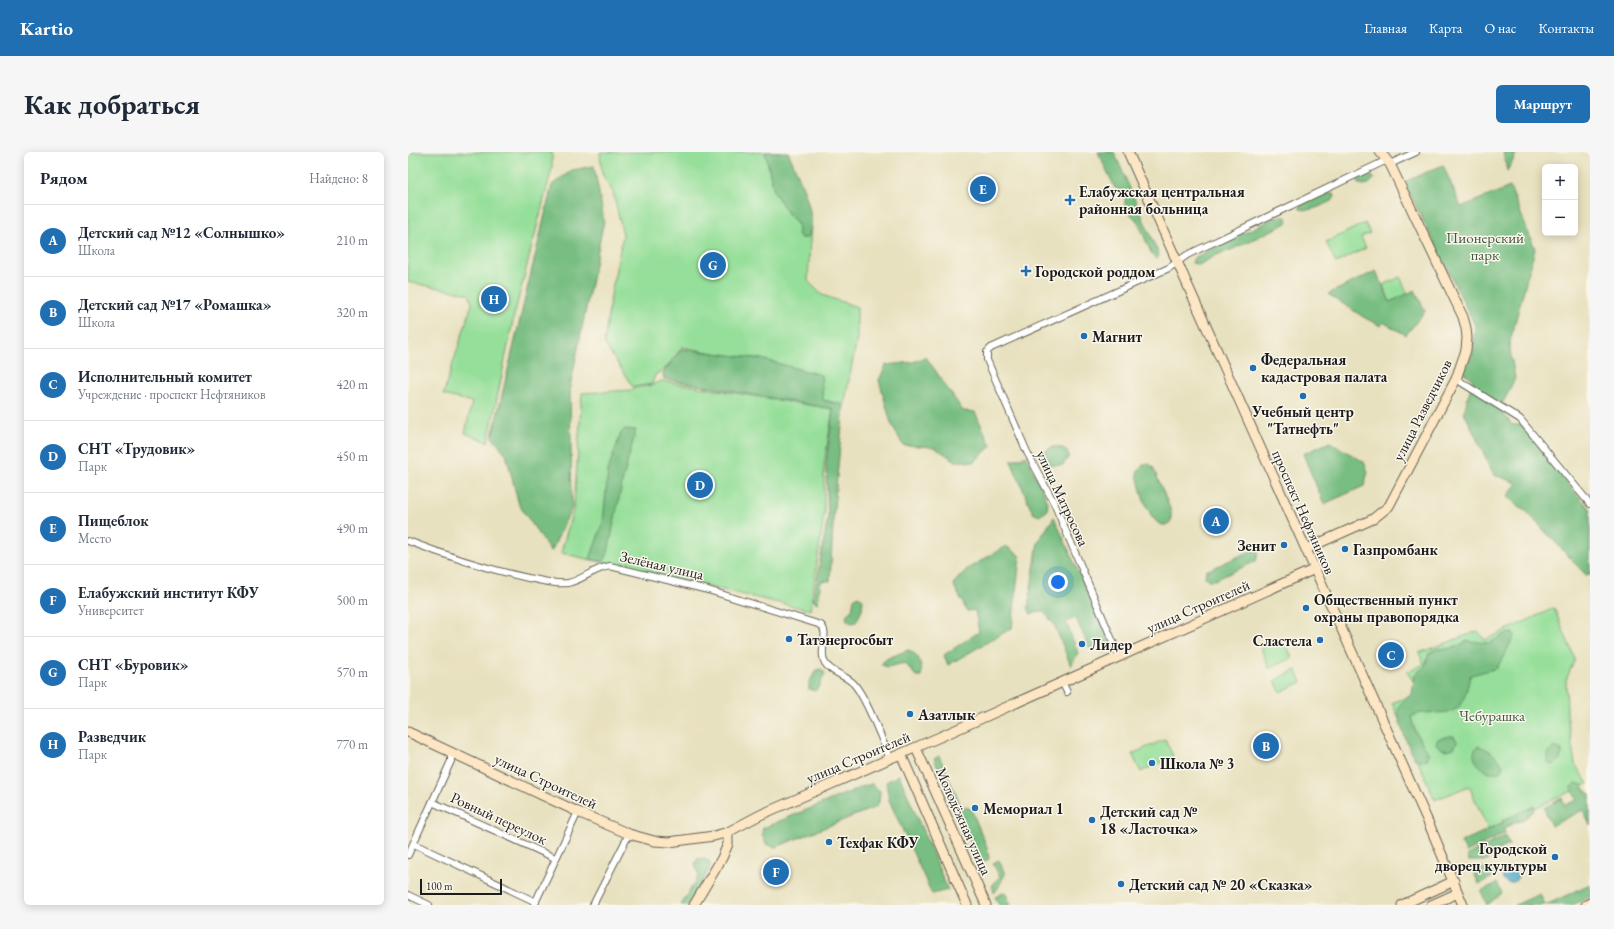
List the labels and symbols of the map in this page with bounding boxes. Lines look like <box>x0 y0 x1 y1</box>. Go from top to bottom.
pin: E <box>970 174 996 204</box>
place label: Елабужская центральная районная больница <box>1079 182 1245 218</box>
marker: Елабужская центральная районная больница <box>1064 194 1076 206</box>
park label: Пионерский парк <box>1446 228 1524 264</box>
pin: G <box>700 250 726 280</box>
place label: Городской роддом <box>1035 262 1155 281</box>
marker: Городской роддом <box>1020 265 1032 277</box>
pin: H <box>481 284 507 314</box>
place label: Магнит <box>1092 327 1142 346</box>
marker: Магнит <box>1079 331 1089 341</box>
place label: Федеральная кадастровая палата <box>1261 350 1388 386</box>
street label: улица Разведчиков <box>1388 356 1456 464</box>
marker: Федеральная кадастровая палата <box>1248 363 1258 373</box>
marker: Учебный центр "Татнефть" <box>1298 391 1308 401</box>
place label: Учебный центр "Татнефть" <box>1251 402 1354 438</box>
street label: улица Матросова <box>1032 447 1094 549</box>
street label: проспект Нефтяников <box>1268 447 1340 577</box>
pin: D <box>687 470 713 500</box>
pin: A <box>1203 506 1229 536</box>
place label: Зенит <box>1237 536 1276 555</box>
marker: Зенит <box>1279 540 1289 550</box>
place label: Газпромбанк <box>1353 540 1438 559</box>
marker: Газпромбанк <box>1340 544 1350 554</box>
street label: Зелёная улица <box>618 546 706 584</box>
your location <box>1048 572 1068 592</box>
street label: улица Строителей <box>1143 575 1253 637</box>
place label: Общественный пункт охраны правопорядка <box>1314 590 1459 626</box>
marker: Общественный пункт охраны правопорядка <box>1301 603 1311 613</box>
place label: Татэнергосбыт <box>797 630 894 649</box>
place label: Сластела <box>1253 631 1312 650</box>
marker: Татэнергосбыт <box>784 634 794 644</box>
place label: Лидер <box>1090 635 1132 654</box>
marker: Сластела <box>1315 635 1325 645</box>
marker: Лидер <box>1077 639 1087 649</box>
pin: C <box>1378 640 1404 670</box>
place label: Азатлык <box>917 705 976 724</box>
park label: Чебурашка <box>1459 706 1525 725</box>
marker: Азатлык <box>905 709 915 719</box>
street label: улица Строителей <box>803 727 913 787</box>
pin: B <box>1253 731 1279 761</box>
street label: улица Строителей <box>492 749 600 813</box>
place label: Школа № 3 <box>1160 754 1234 773</box>
marker: Школа № 3 <box>1147 758 1157 768</box>
street label: Молодёжная улица <box>932 764 996 878</box>
street label: Ровный переулок <box>448 787 550 849</box>
place label: Мемориал 1 <box>983 799 1064 818</box>
place label: Детский сад № 18 «Ласточка» <box>1100 802 1198 838</box>
marker: Мемориал 1 <box>970 803 980 813</box>
marker: Детский сад № 18 «Ласточка» <box>1087 815 1097 825</box>
place label: Техфак КФУ <box>837 833 920 852</box>
marker: Техфак КФУ <box>824 837 834 847</box>
place label: Городской дворец культуры <box>1435 839 1547 875</box>
marker: Городской дворец культуры <box>1550 852 1560 862</box>
pin: F <box>763 857 789 887</box>
place label: Детский сад № 20 «Сказка» <box>1129 875 1313 894</box>
scale bar <box>420 877 502 896</box>
marker: Детский сад № 20 «Сказка» <box>1116 879 1126 889</box>

